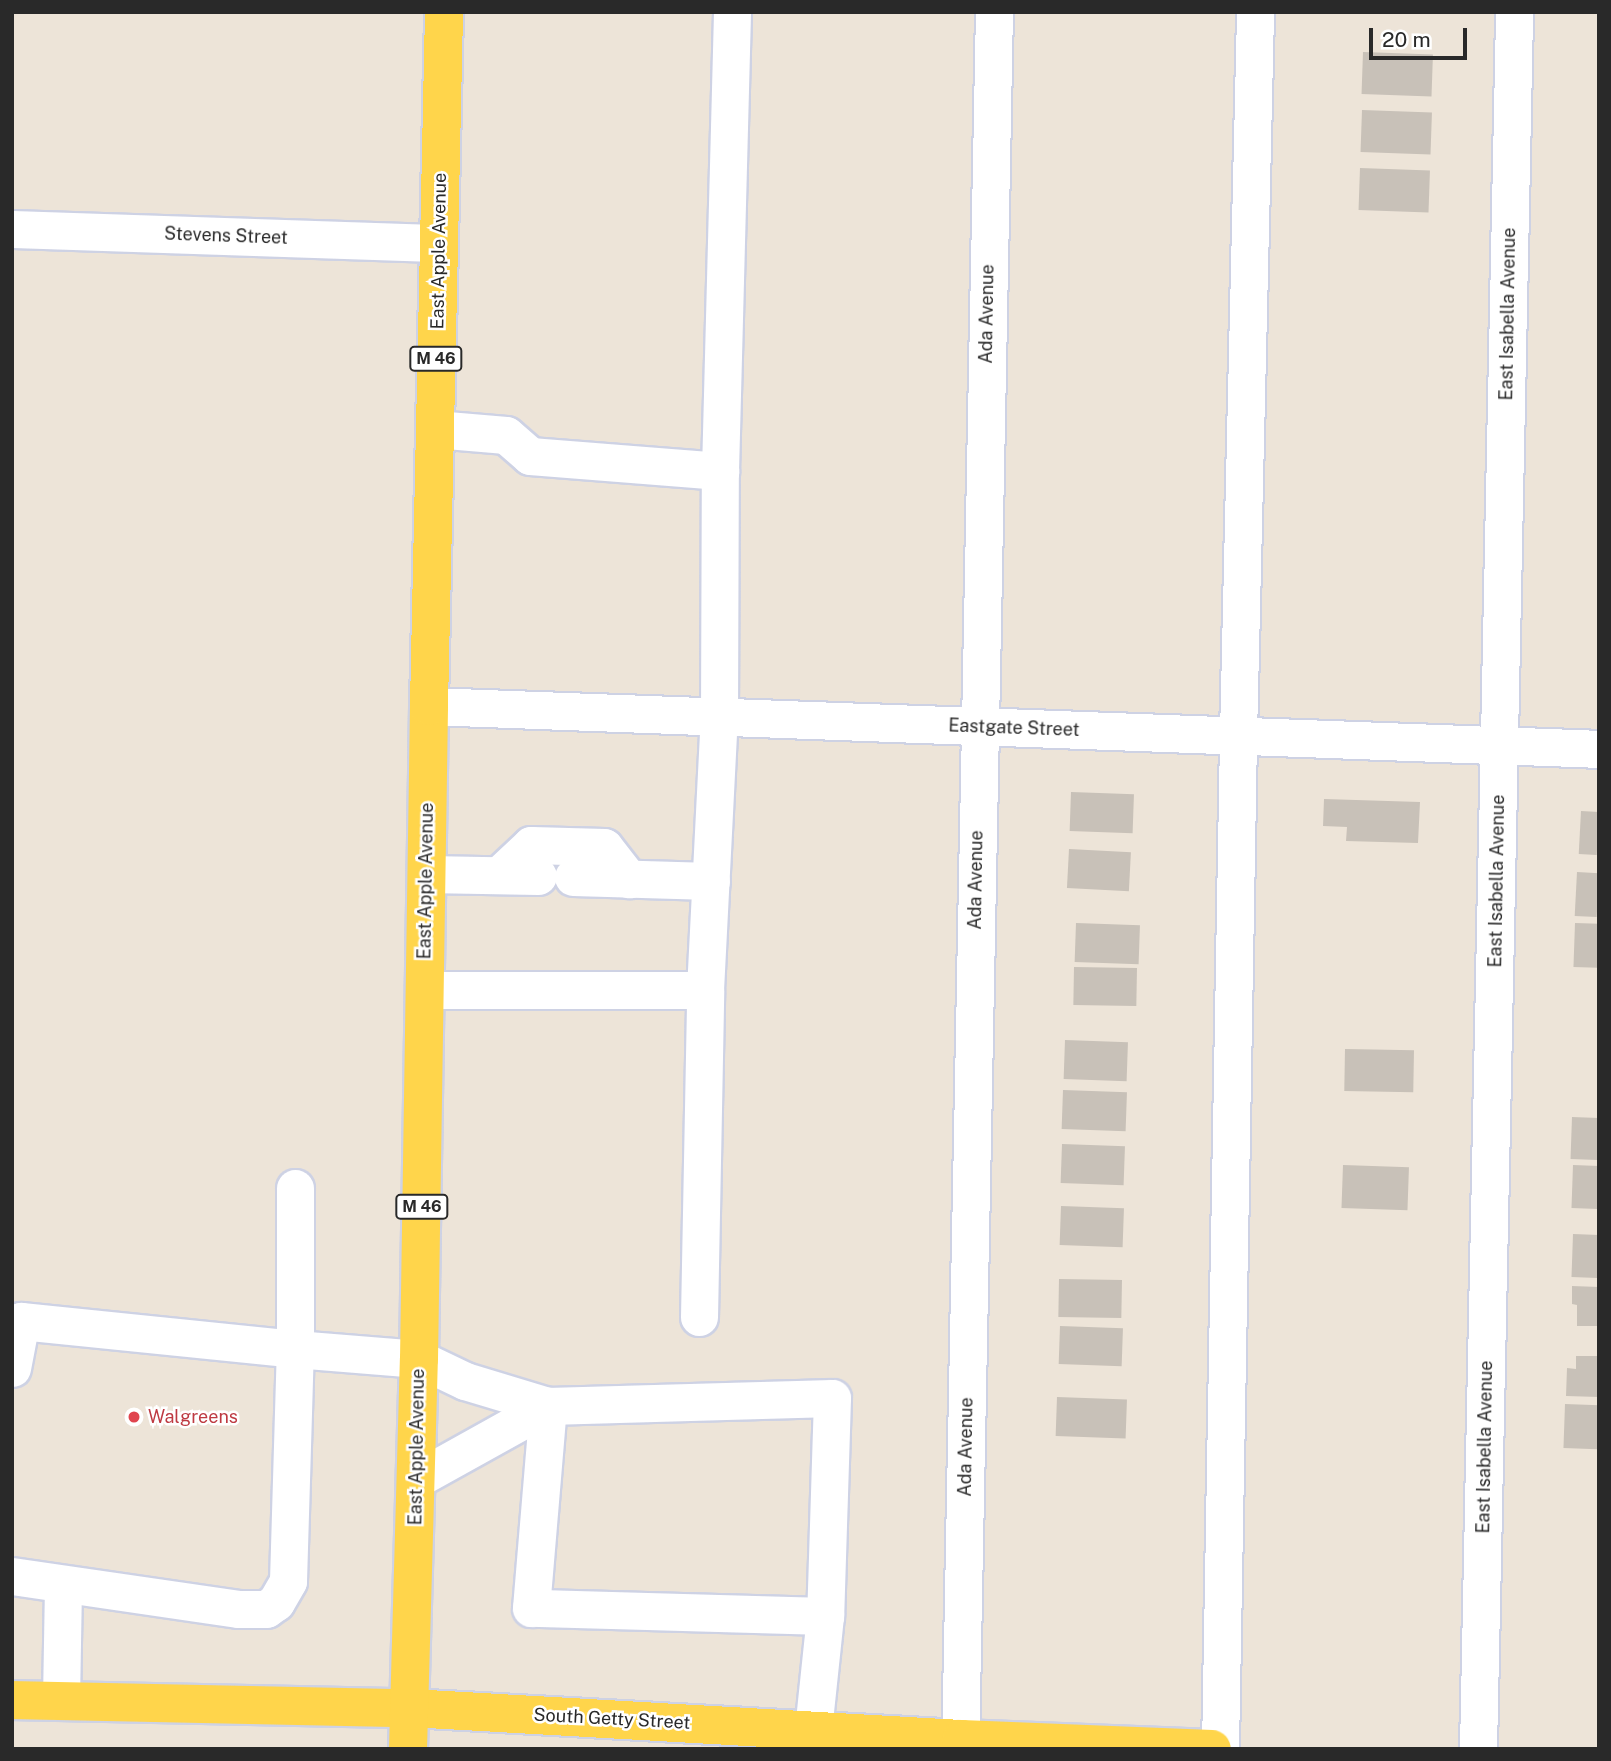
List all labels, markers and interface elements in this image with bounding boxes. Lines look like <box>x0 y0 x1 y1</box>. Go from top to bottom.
scale bar <box>1373 14 1471 58</box>
text: 20 m <box>1382 27 1431 52</box>
street label: East Apple Avenue <box>427 172 451 330</box>
street label: Stevens Street <box>164 223 288 249</box>
street label: East Isabella Avenue <box>1496 227 1520 401</box>
street label: Ada Avenue <box>975 264 999 364</box>
road number: M 46 <box>408 346 464 372</box>
street label: Eastgate Street <box>948 715 1080 741</box>
street label: East Isabella Avenue <box>1485 794 1509 968</box>
street label: East Apple Avenue <box>414 802 438 960</box>
street label: Ada Avenue <box>964 830 988 930</box>
road number: M 46 <box>394 1194 450 1219</box>
street label: East Isabella Avenue <box>1473 1360 1497 1534</box>
street label: East Apple Avenue <box>405 1368 429 1526</box>
street label: Ada Avenue <box>954 1397 978 1497</box>
place label: Walgreens <box>148 1406 238 1428</box>
marker: Walgreens <box>126 1409 142 1425</box>
street label: South Getty Street <box>533 1704 691 1734</box>

